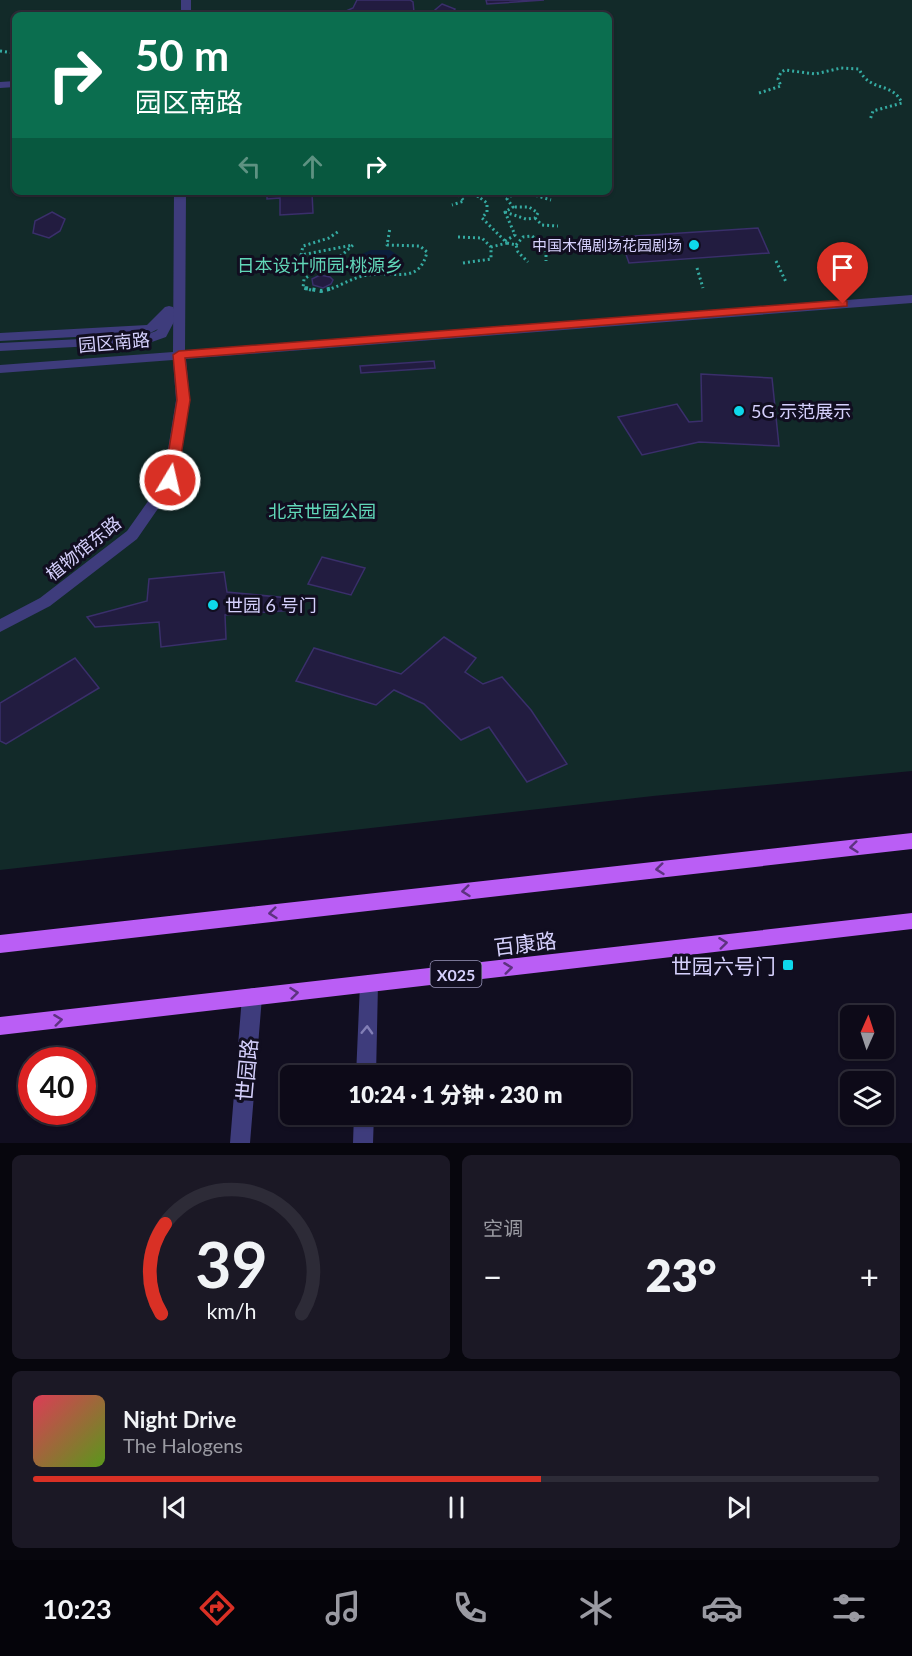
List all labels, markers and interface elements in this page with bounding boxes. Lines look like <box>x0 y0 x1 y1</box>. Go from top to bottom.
text: 50 m <box>135 30 229 80</box>
icon: right <box>36 36 114 114</box>
text: 园区南路 <box>135 85 243 118</box>
icon: left <box>233 150 266 183</box>
icon: ahead <box>296 150 329 183</box>
icon: right <box>359 150 392 183</box>
place label: 中国木偶剧场花园剧场 <box>532 236 682 254</box>
marker: 中国木偶剧场花园剧场 <box>687 238 701 252</box>
pin <box>817 242 868 304</box>
icon: arrive <box>826 251 859 284</box>
park label: 日本设计师园·桃源乡 <box>237 254 403 276</box>
street label: 园区南路 <box>77 328 151 356</box>
place label: 5G 示范展示 <box>751 400 851 422</box>
marker: 5G 示范展示 <box>732 404 746 418</box>
position arrow <box>138 448 202 512</box>
park label: 北京世园公园 <box>268 500 376 522</box>
street label: 植物馆东路 <box>41 511 125 585</box>
place label: 世园 6 号门 <box>225 594 317 616</box>
marker: 世园 6 号门 <box>206 598 220 612</box>
one-way arrow <box>849 840 858 853</box>
one-way arrow <box>656 862 665 875</box>
one-way arrow <box>462 884 471 897</box>
one-way arrow <box>268 906 277 919</box>
street label: 百康路 <box>492 927 558 959</box>
one-way arrow <box>718 937 727 950</box>
place label: 世园六号门 <box>671 953 776 978</box>
marker: 世园六号门 <box>781 958 795 972</box>
road number: X025 <box>430 961 482 987</box>
one-way arrow <box>504 962 513 975</box>
one-way arrow <box>289 987 298 999</box>
north arrow <box>840 1005 894 1059</box>
map controls <box>840 1005 894 1125</box>
one-way arrow <box>54 1014 63 1026</box>
one-way arrow <box>361 1025 374 1034</box>
street label: 世园路 <box>231 1038 261 1102</box>
speed limit sign: 40 <box>18 1047 96 1125</box>
button: layers <box>840 1071 894 1125</box>
text: 10:24 · 1 分钟 · 230 m <box>349 1081 562 1108</box>
text: 空调 <box>483 1216 523 1240</box>
text: 39 <box>195 1226 267 1301</box>
text: 23° <box>646 1248 716 1302</box>
text: − <box>483 1256 502 1296</box>
text: + <box>860 1256 879 1296</box>
text: km/h <box>206 1298 256 1324</box>
text: Night Drive <box>123 1406 236 1433</box>
text: The Halogens <box>123 1433 243 1457</box>
icon: previous <box>158 1491 191 1524</box>
icon: pause <box>440 1491 473 1524</box>
icon: next <box>722 1491 755 1524</box>
icon: directions <box>196 1587 238 1629</box>
icon: music <box>322 1587 364 1629</box>
icon: phone <box>449 1587 491 1629</box>
icon: climate <box>575 1587 617 1629</box>
icon: car <box>701 1587 743 1629</box>
icon: filters <box>828 1587 870 1629</box>
text: 10:23 <box>42 1592 112 1625</box>

